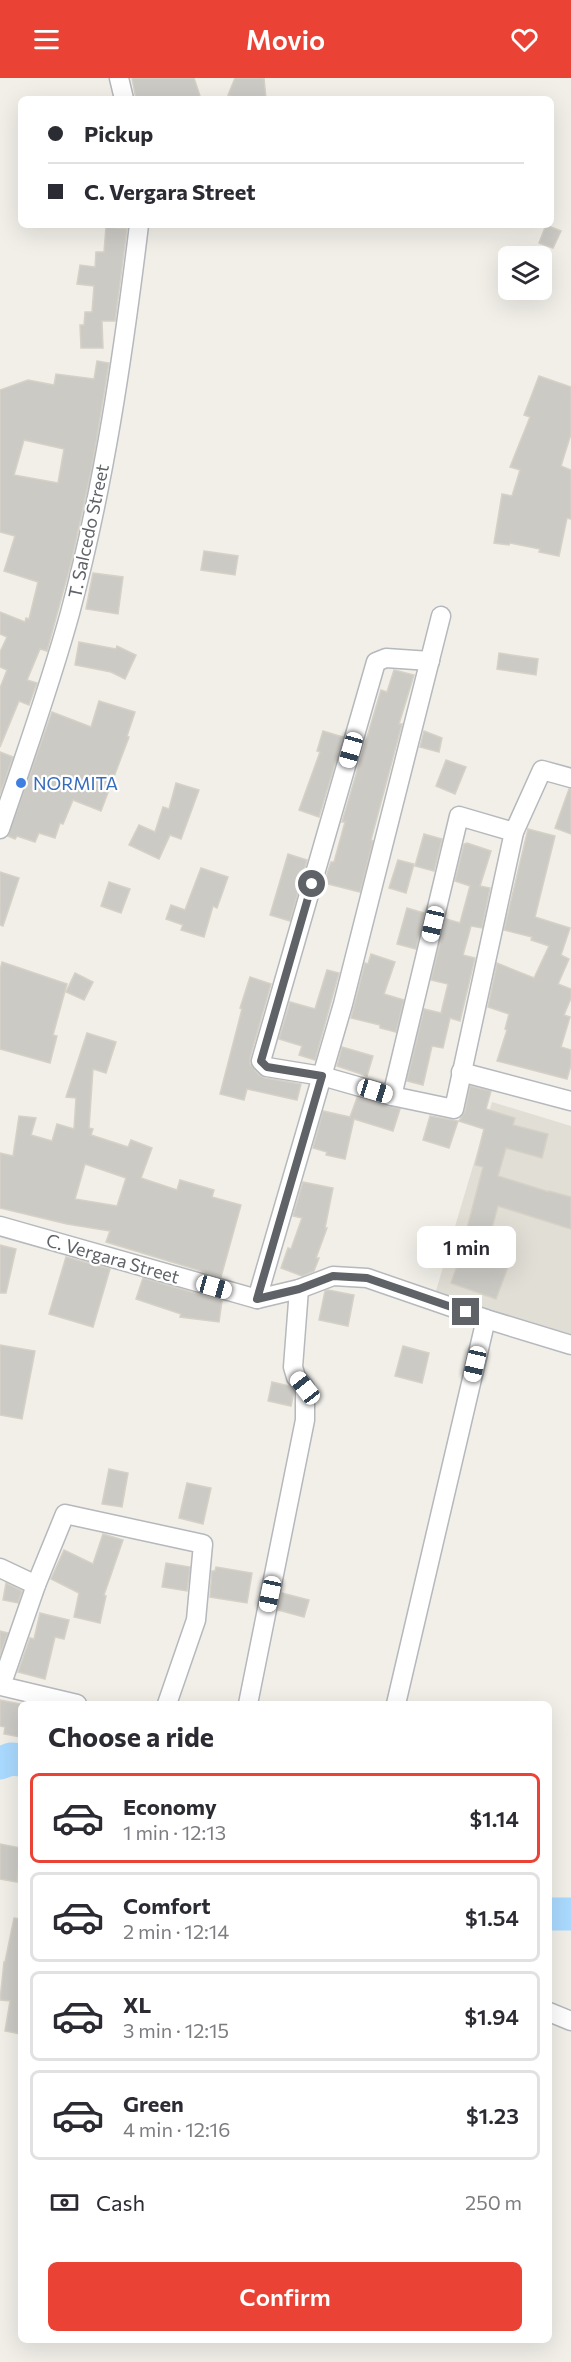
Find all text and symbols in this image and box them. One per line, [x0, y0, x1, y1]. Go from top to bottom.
icon: menu [30, 23, 63, 56]
text: Movio [246, 23, 325, 56]
icon: heart [508, 23, 541, 56]
text: Pickup [84, 120, 153, 147]
text: C. Vergara Street [84, 178, 255, 205]
map controls [498, 246, 552, 300]
button: layers [498, 246, 552, 300]
street label: T. Salcedo Street [63, 462, 113, 600]
car [337, 730, 365, 770]
place label: NORMITA [33, 772, 118, 794]
marker: NORMITA [14, 776, 28, 790]
route start [298, 870, 325, 897]
car [420, 904, 446, 944]
car [355, 1077, 395, 1105]
callout: 1 min [416, 1225, 516, 1267]
street label: C. Vergara Street [44, 1228, 182, 1288]
text: 1 min [443, 1235, 490, 1259]
car [194, 1273, 234, 1301]
route end [452, 1298, 479, 1325]
car [462, 1344, 488, 1384]
car [287, 1368, 323, 1408]
car [257, 1575, 283, 1613]
text: Choose a ride [48, 1720, 214, 1753]
icon: car [51, 1791, 105, 1845]
text: Economy [123, 1793, 217, 1820]
text: $1.14 [470, 1805, 519, 1832]
text: 1 min · 12:13 [123, 1820, 226, 1844]
icon: car [51, 1890, 105, 1944]
text: Comfort [123, 1892, 211, 1919]
text: $1.54 [465, 1904, 519, 1931]
text: 2 min · 12:14 [123, 1919, 229, 1943]
icon: car [51, 1989, 105, 2043]
text: XL [123, 1991, 151, 2018]
text: $1.94 [465, 2003, 519, 2030]
text: 3 min · 12:15 [123, 2018, 229, 2042]
icon: car [51, 2088, 105, 2142]
text: Green [123, 2090, 184, 2117]
text: $1.23 [466, 2102, 519, 2129]
text: 4 min · 12:16 [123, 2117, 230, 2141]
icon: cash [48, 2186, 81, 2219]
text: Cash [96, 2189, 145, 2216]
text: 250 m [465, 2190, 522, 2214]
button: Confirm [48, 2262, 522, 2331]

